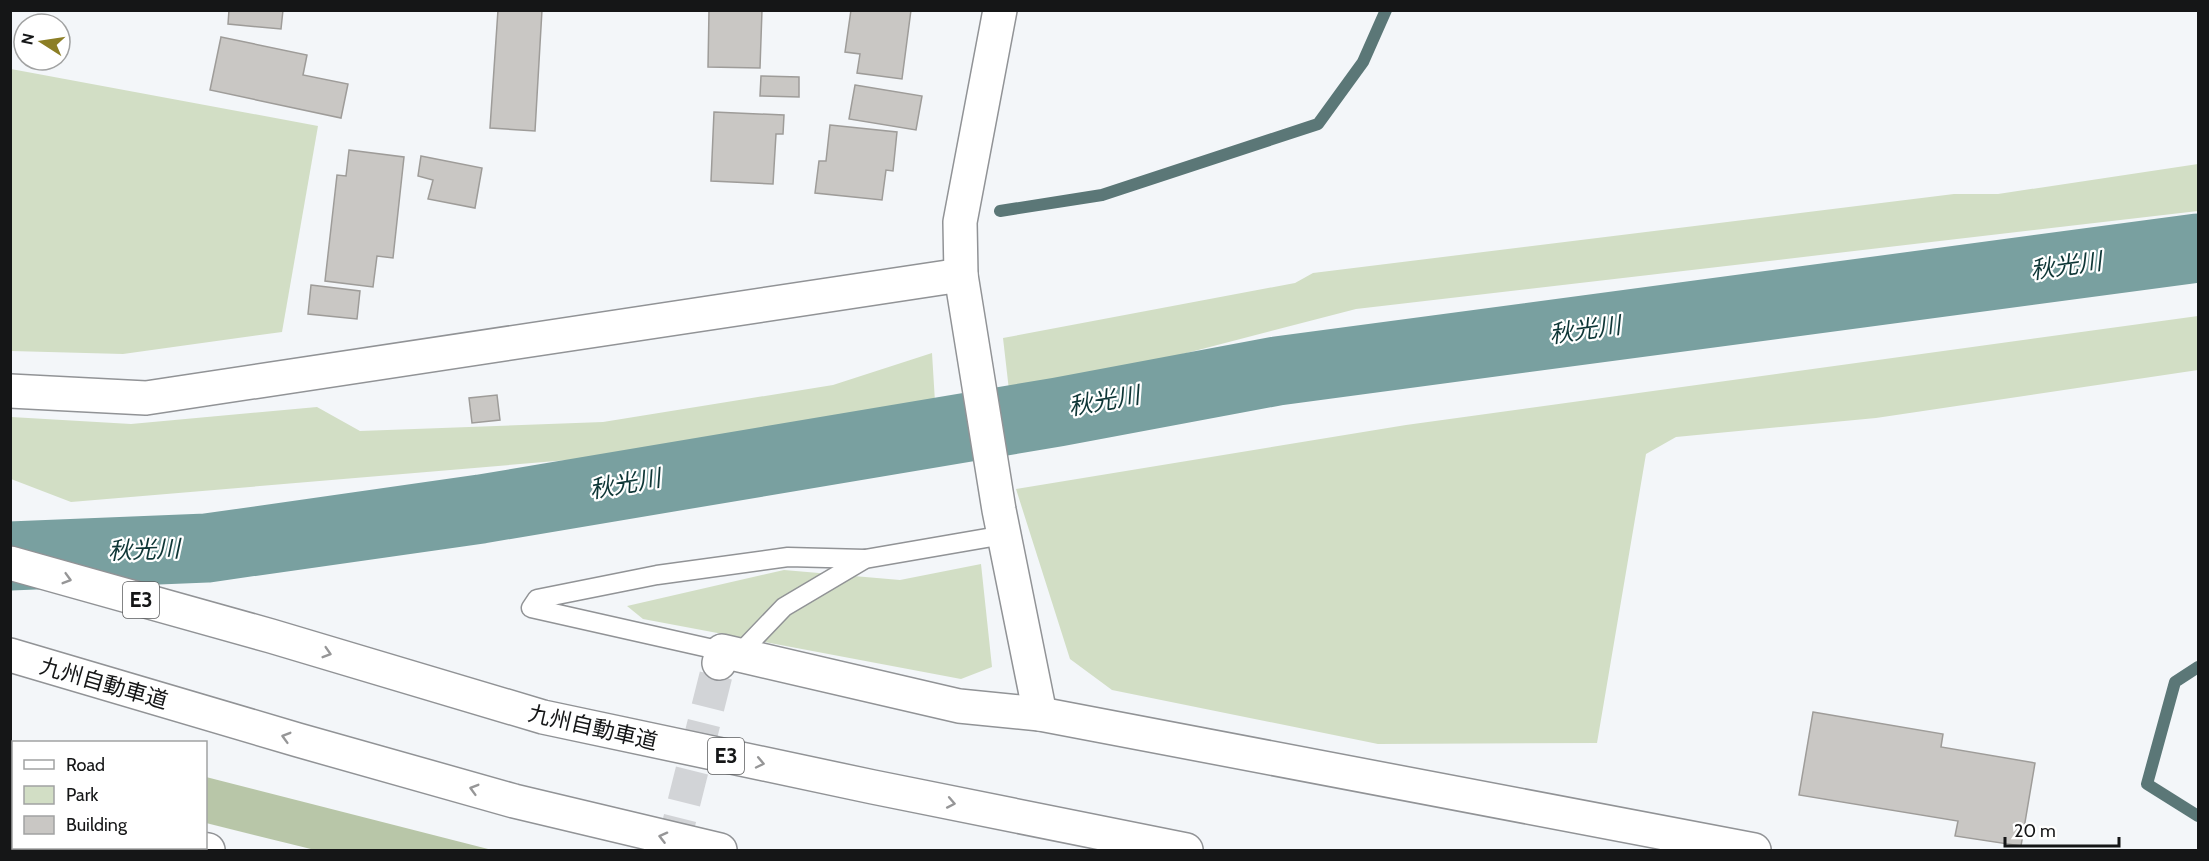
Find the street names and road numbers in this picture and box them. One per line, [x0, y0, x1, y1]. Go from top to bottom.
road number: E3 [123, 582, 159, 618]
street label: 九州自動車道 [37, 652, 171, 715]
street label: 九州自動車道 [526, 699, 660, 755]
road number: E3 [708, 738, 744, 774]

